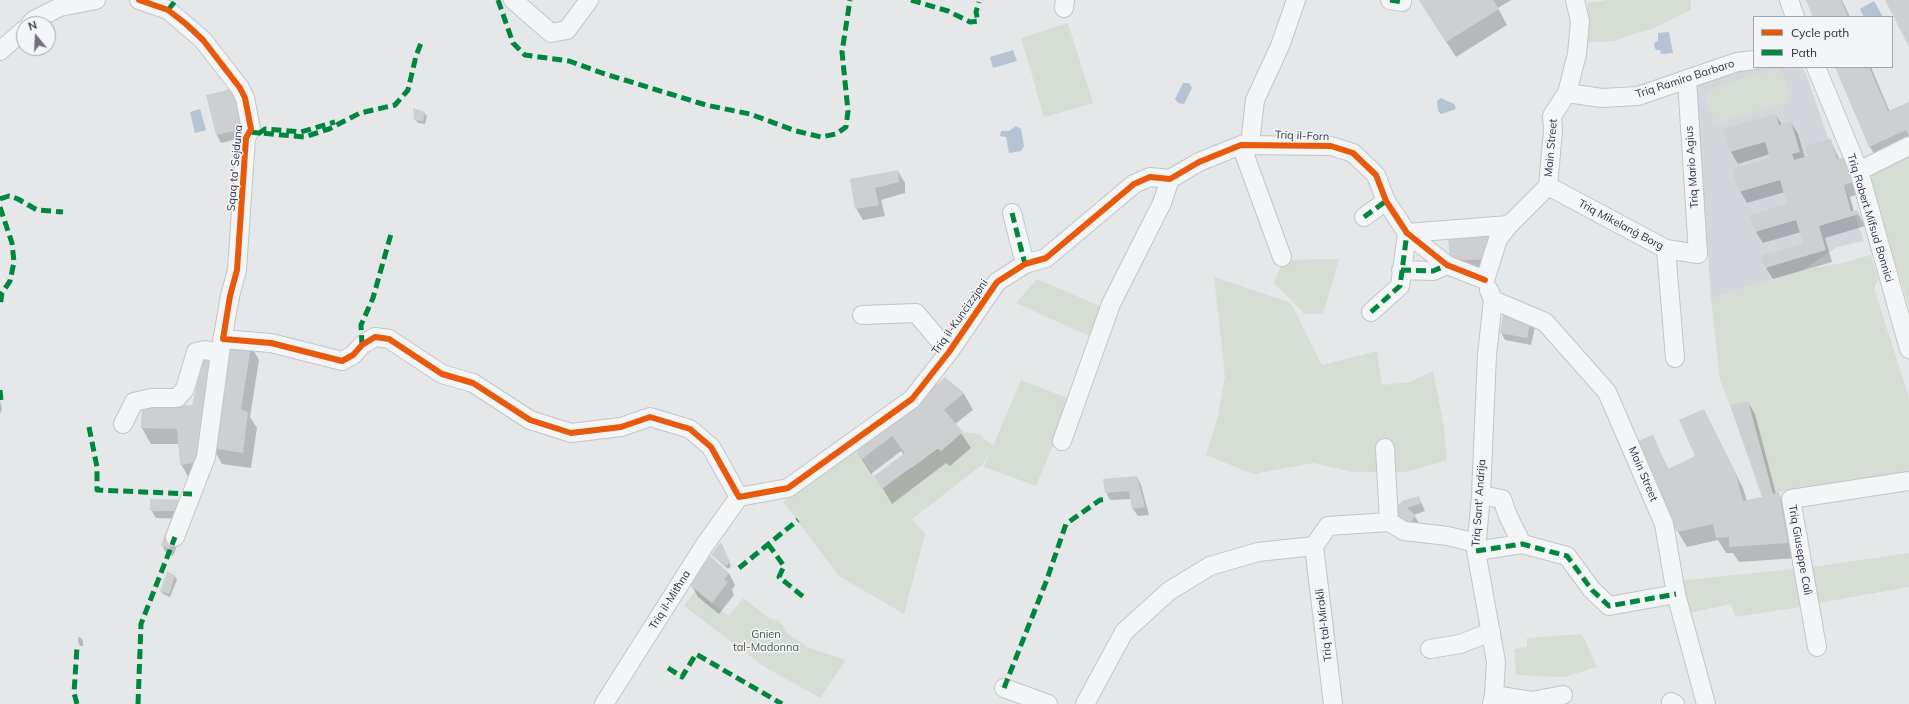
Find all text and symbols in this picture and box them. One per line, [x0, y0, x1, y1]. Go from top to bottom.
north arrow [16, 16, 56, 56]
legend [1753, 16, 1893, 68]
text: N [26, 18, 39, 33]
text: Cycle path [1791, 25, 1849, 40]
text: Path [1791, 45, 1817, 60]
street label: Triq Ramiro Barbaro [1634, 57, 1736, 101]
street label: Main Street [1542, 118, 1560, 178]
street label: Sqaq ta' Sejduna [225, 124, 245, 212]
street label: Triq Mario Agius [1683, 125, 1701, 209]
street label: Triq il-Forn [1275, 128, 1329, 144]
street label: Triq Robert Mifsud Bonnici [1844, 152, 1896, 284]
street label: Triq Mikelanġ Borg [1576, 197, 1666, 253]
street label: Triq il-Kunċizzjoni [929, 277, 991, 357]
street label: Main Street [1626, 445, 1660, 503]
street label: Triq Sant' Andrija [1469, 459, 1489, 547]
street label: Triq Giuseppe Calì [1786, 504, 1814, 596]
street label: Triq il-Mitħna [647, 568, 693, 632]
street label: Triq tal-Mirakli [1313, 588, 1335, 662]
park label: Gnien tal-Madonna [733, 628, 799, 654]

